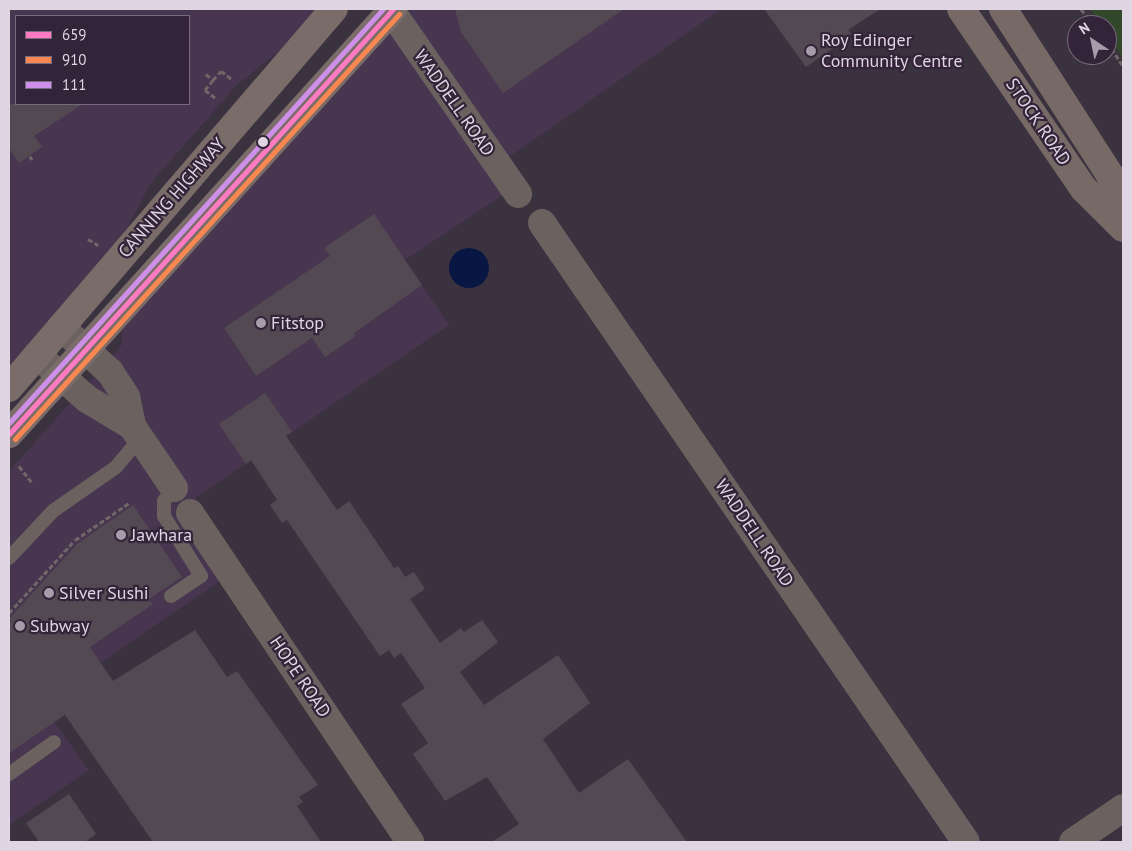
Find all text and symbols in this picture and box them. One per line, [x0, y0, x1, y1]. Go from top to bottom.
legend [15, 15, 190, 105]
north arrow [1067, 15, 1117, 65]
text: N [1075, 18, 1093, 38]
text: 659 [62, 25, 87, 44]
place label: Roy Edinger Community Centre [821, 30, 963, 72]
street label: WADDELL ROAD [409, 45, 499, 161]
marker: Roy Edinger Community Centre [805, 45, 817, 57]
text: 910 [62, 50, 87, 69]
street label: STOCK ROAD [1001, 74, 1075, 170]
text: 111 [62, 75, 87, 94]
street label: CANNING HIGHWAY [114, 134, 230, 262]
unlabelled marker [258, 137, 268, 147]
place label: Fitstop [271, 312, 324, 334]
marker: Fitstop [255, 317, 267, 329]
street label: WADDELL ROAD [710, 475, 798, 591]
place label: Jawhara [131, 524, 192, 546]
marker: Jawhara [115, 529, 127, 541]
place label: Silver Sushi [59, 582, 149, 604]
marker: Silver Sushi [43, 587, 55, 599]
place label: Subway [30, 615, 89, 637]
marker: Subway [14, 620, 26, 632]
street label: HOPE ROAD [265, 632, 335, 722]

